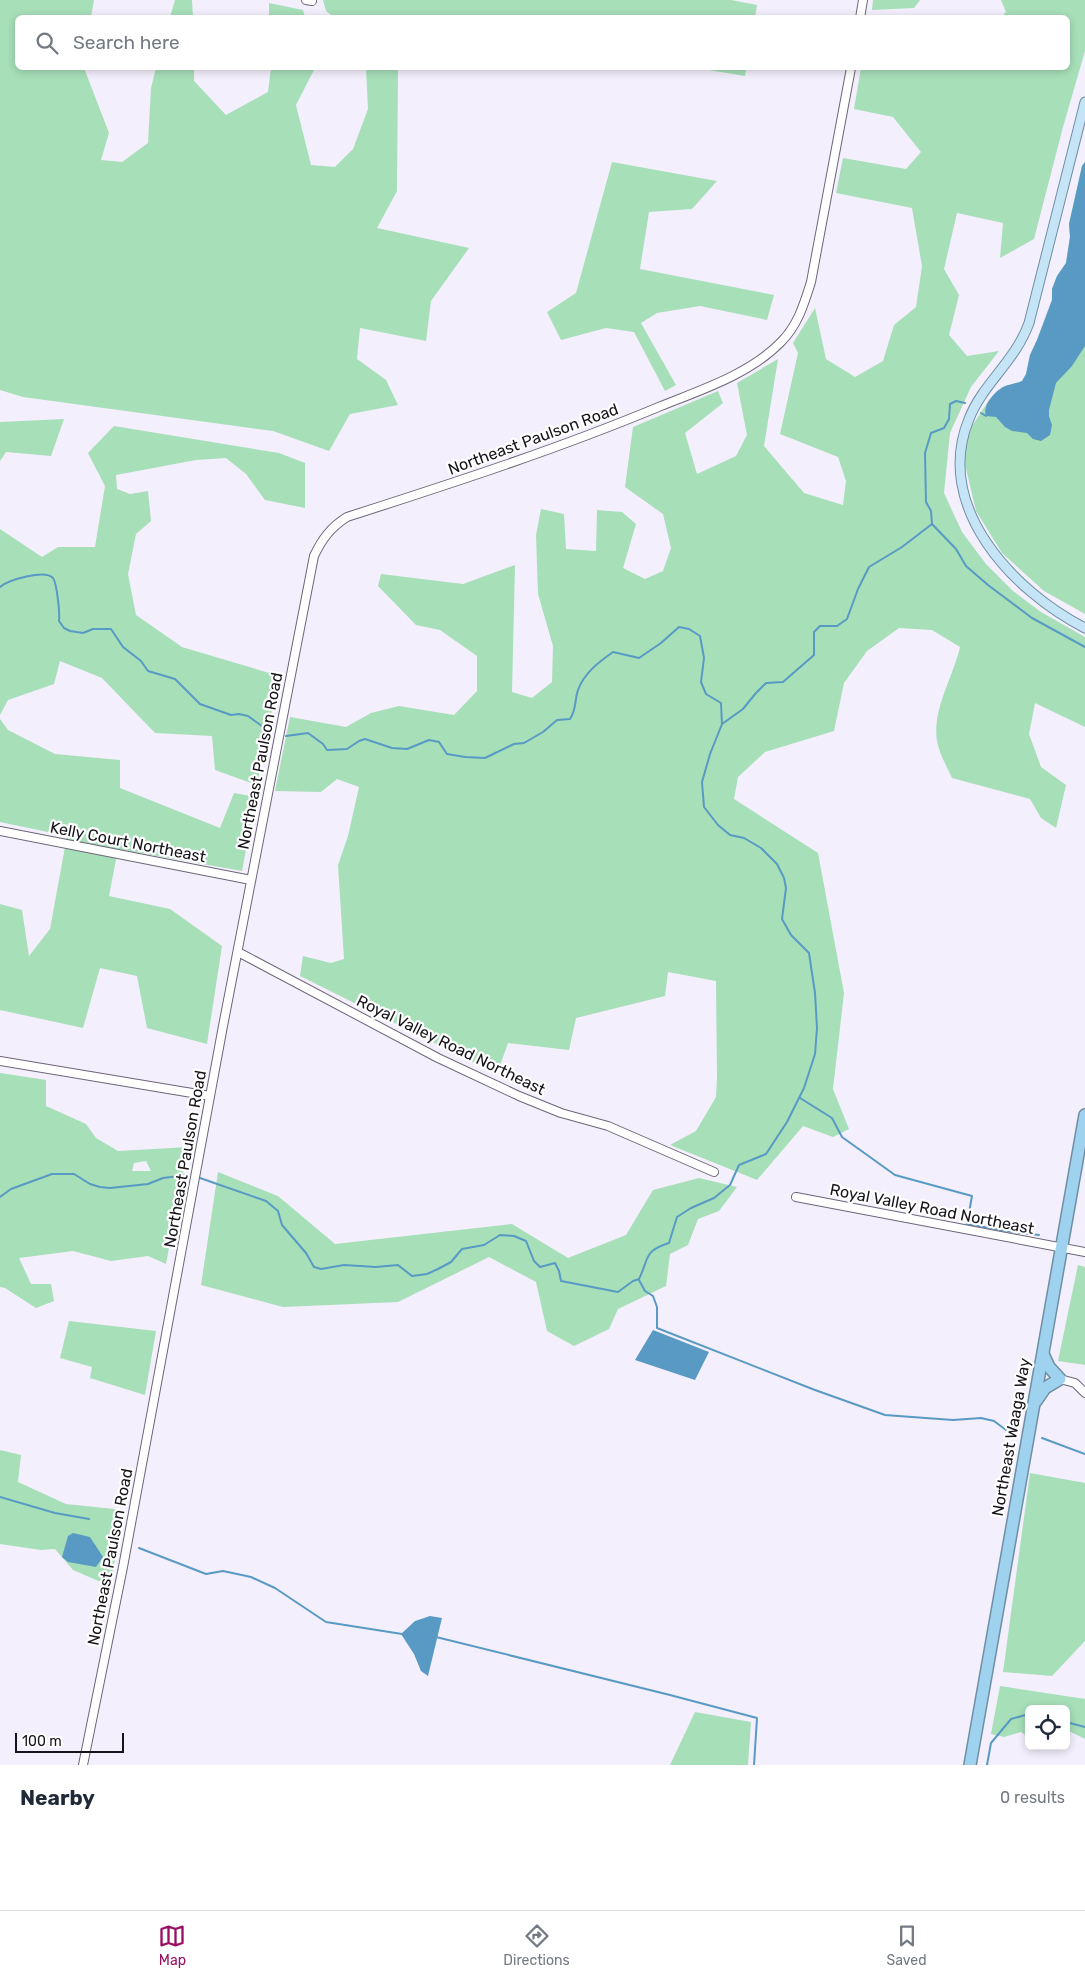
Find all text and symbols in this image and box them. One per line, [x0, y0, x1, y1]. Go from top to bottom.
search box [15, 15, 1070, 70]
icon: search [33, 29, 61, 57]
text: Search here [73, 31, 180, 54]
street label: Northeast Paulson Road [445, 399, 621, 479]
street label: Northeast Paulson Road [234, 671, 286, 851]
street label: Kelly Court Northeast [48, 818, 208, 866]
street label: Royal Valley Road Northeast [354, 991, 548, 1099]
street label: Northeast Paulson Road [160, 1069, 210, 1249]
street label: Royal Valley Road Northeast [828, 1180, 1036, 1238]
street label: Northeast Waaga Way [988, 1356, 1034, 1518]
street label: Northeast Paulson Road [84, 1467, 136, 1647]
map controls [1025, 1705, 1070, 1750]
button: locate [1025, 1705, 1070, 1750]
scale bar [15, 1730, 124, 1753]
text: 100 m [22, 1733, 62, 1750]
text: Nearby [20, 1785, 95, 1810]
text: 0 results [1000, 1788, 1065, 1807]
tab: Map [158, 1922, 186, 1969]
tab: Directions [503, 1922, 570, 1969]
tab: Saved [887, 1922, 927, 1969]

